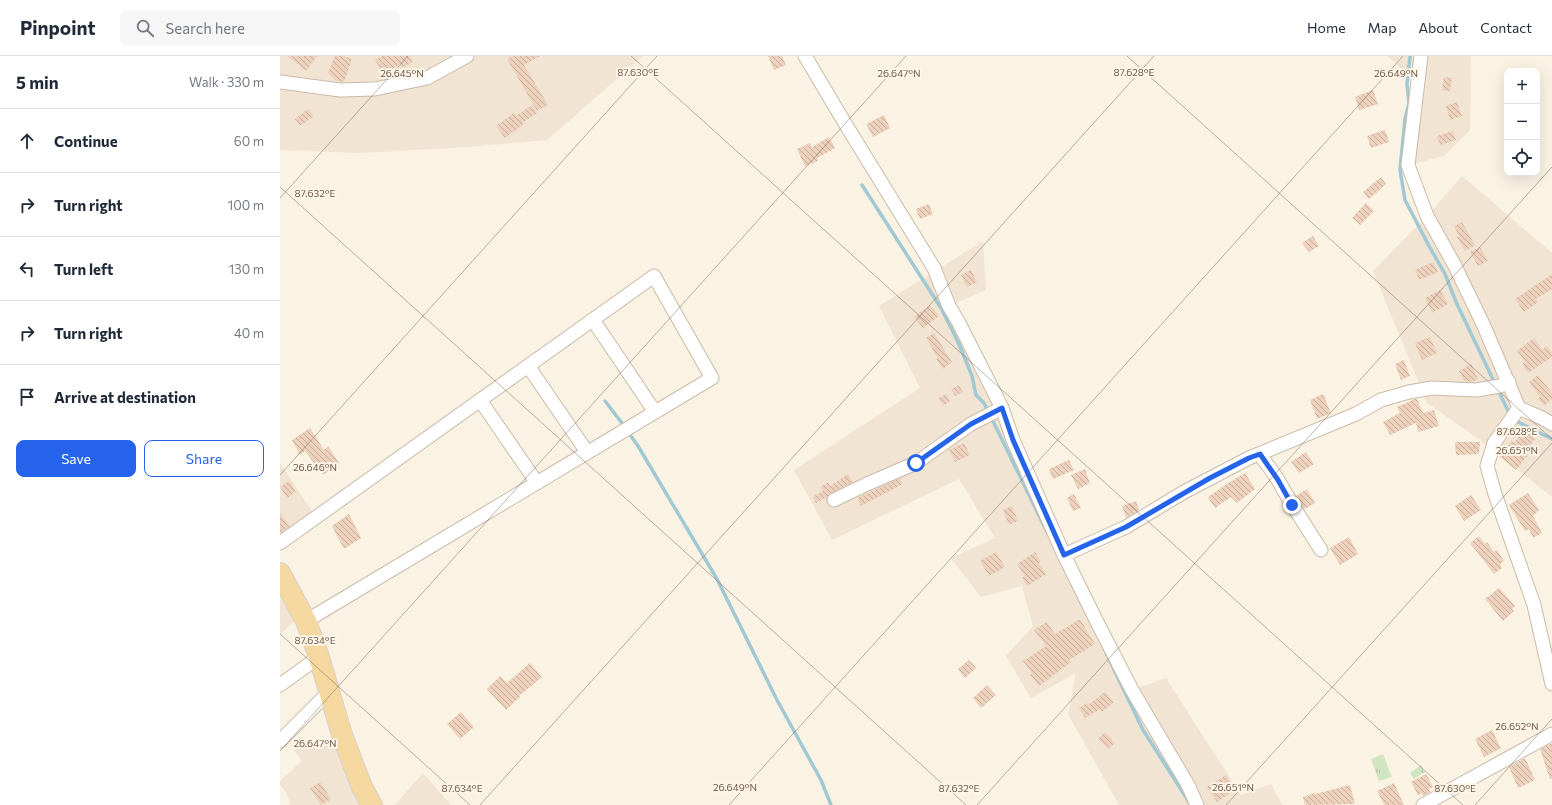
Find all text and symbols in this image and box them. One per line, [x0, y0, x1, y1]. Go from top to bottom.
search box [120, 10, 400, 46]
text: Pinpoint [20, 16, 96, 39]
icon: search [134, 17, 156, 39]
text: Search here [166, 19, 245, 37]
text: Home [1307, 19, 1346, 36]
text: Map [1368, 19, 1396, 36]
text: About [1418, 19, 1458, 36]
text: Contact [1480, 19, 1532, 36]
text: 87.630°E [617, 66, 659, 78]
text: 87.628°E [1113, 66, 1155, 78]
text: 26.645°N [380, 67, 424, 79]
text: 26.647°N [877, 67, 921, 79]
text: 26.649°N [1374, 67, 1418, 79]
map controls [1504, 68, 1540, 176]
button: + [1504, 68, 1540, 104]
text: 5 min [16, 72, 59, 93]
text: Walk · 330 m [189, 74, 264, 90]
button: − [1504, 104, 1540, 140]
icon: ahead [16, 130, 38, 152]
text: Continue [54, 132, 118, 150]
text: 60 m [234, 133, 264, 149]
button: locate [1504, 140, 1540, 176]
text: 87.632°E [295, 187, 335, 199]
icon: right [16, 194, 38, 216]
text: Turn right [54, 196, 123, 214]
text: 100 m [228, 197, 264, 213]
icon: left [16, 258, 38, 280]
text: Turn left [54, 260, 113, 278]
text: 130 m [229, 261, 264, 277]
icon: right [16, 322, 38, 344]
text: Turn right [54, 324, 123, 342]
text: 40 m [234, 325, 264, 341]
icon: arrive [16, 386, 38, 408]
text: Arrive at destination [54, 388, 196, 406]
text: 87.628°E [1496, 425, 1538, 437]
button: Save [16, 440, 136, 477]
button: Share [144, 440, 264, 477]
text: 26.651°N [1496, 444, 1538, 456]
route start [907, 454, 925, 472]
text: 26.646°N [293, 461, 337, 473]
route end [1283, 496, 1301, 514]
text: 87.634°E [294, 634, 336, 646]
text: 26.652°N [1495, 720, 1539, 732]
text: 26.647°N [293, 737, 337, 749]
text: 26.649°N [713, 781, 757, 793]
text: 26.651°N [1212, 781, 1254, 793]
text: 87.634°E [441, 782, 483, 794]
text: 87.632°E [939, 782, 979, 794]
text: 87.630°E [1434, 782, 1476, 794]

